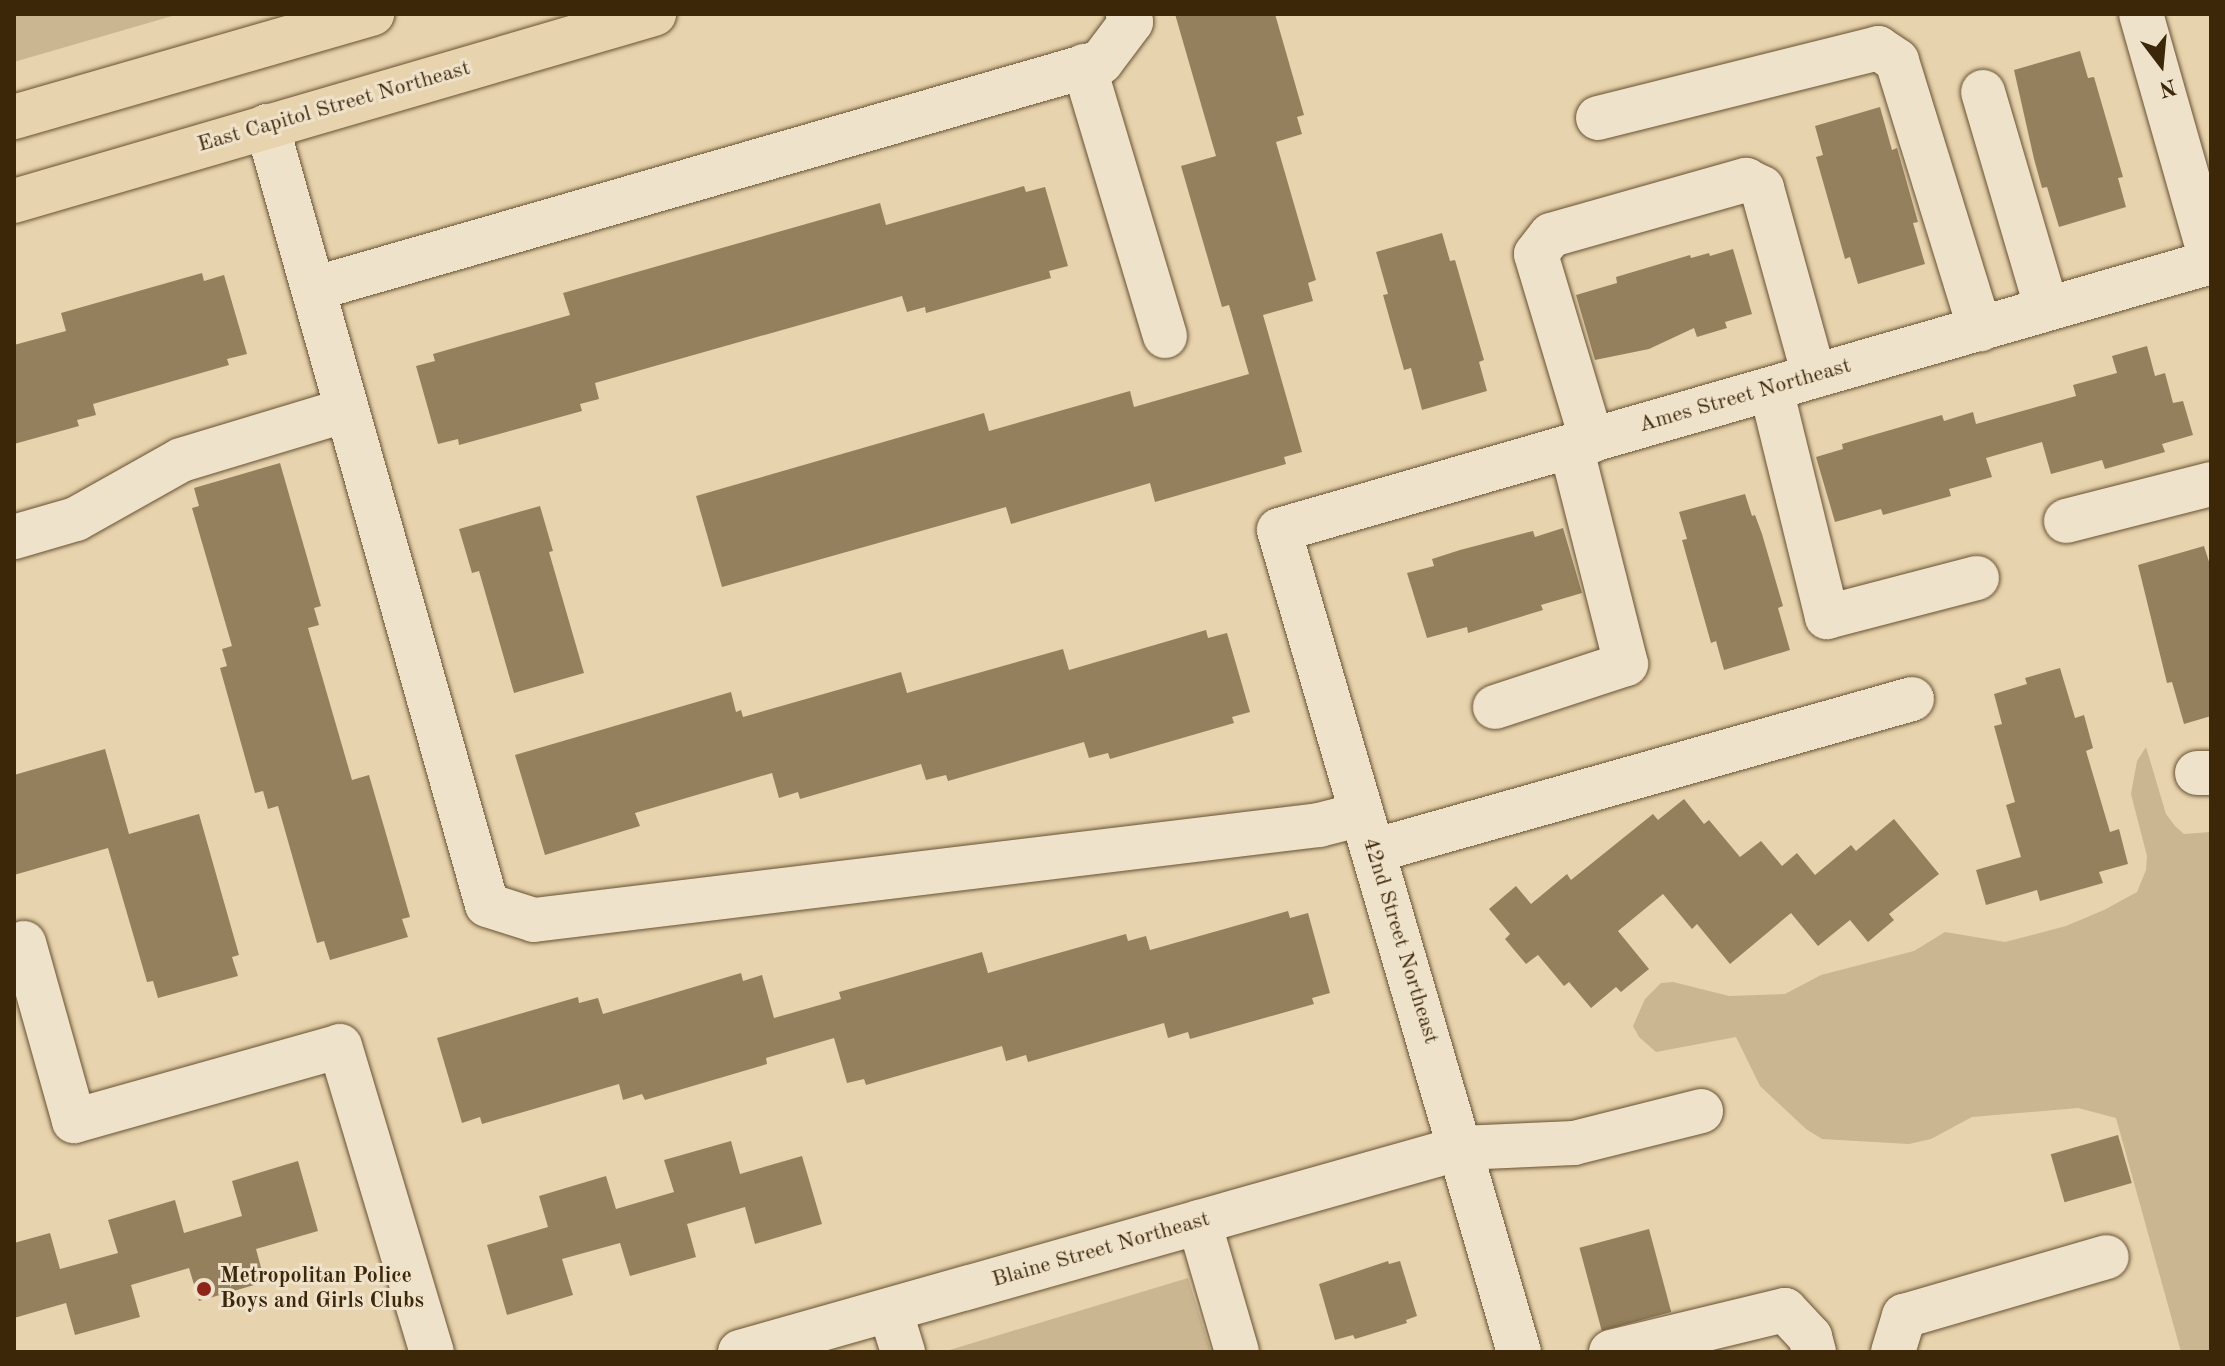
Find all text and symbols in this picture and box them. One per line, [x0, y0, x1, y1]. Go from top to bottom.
north arrow [2121, 24, 2201, 104]
street label: East Capitol Street Northeast [195, 55, 473, 159]
text: N [2157, 74, 2179, 100]
street label: Ames Street Northeast [1636, 353, 1854, 439]
street label: 42nd Street Northeast [1356, 835, 1444, 1047]
street label: Blaine Street Northeast [989, 1206, 1213, 1294]
place label: Metropolitan Police Boys and Girls Clubs [220, 1263, 424, 1314]
marker: Metropolitan Police Boys and Girls Clubs [195, 1280, 213, 1298]

